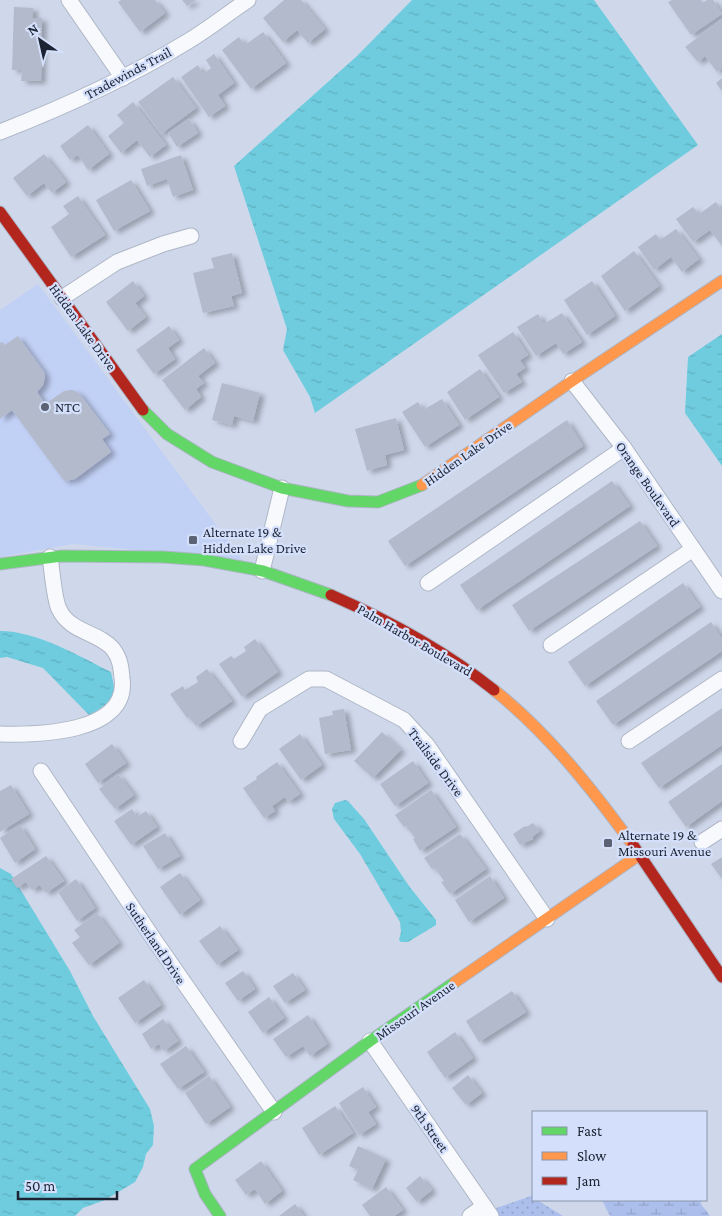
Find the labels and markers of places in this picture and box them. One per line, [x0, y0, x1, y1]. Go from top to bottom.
place label: NTC [55, 399, 80, 415]
marker: NTC [39, 401, 51, 413]
place label: Alternate 19 & Hidden Lake Drive [203, 524, 306, 556]
marker: Alternate 19 & Hidden Lake Drive [187, 534, 199, 546]
place label: Alternate 19 & Missouri Avenue [618, 827, 711, 859]
marker: Alternate 19 & Missouri Avenue [602, 837, 614, 849]

